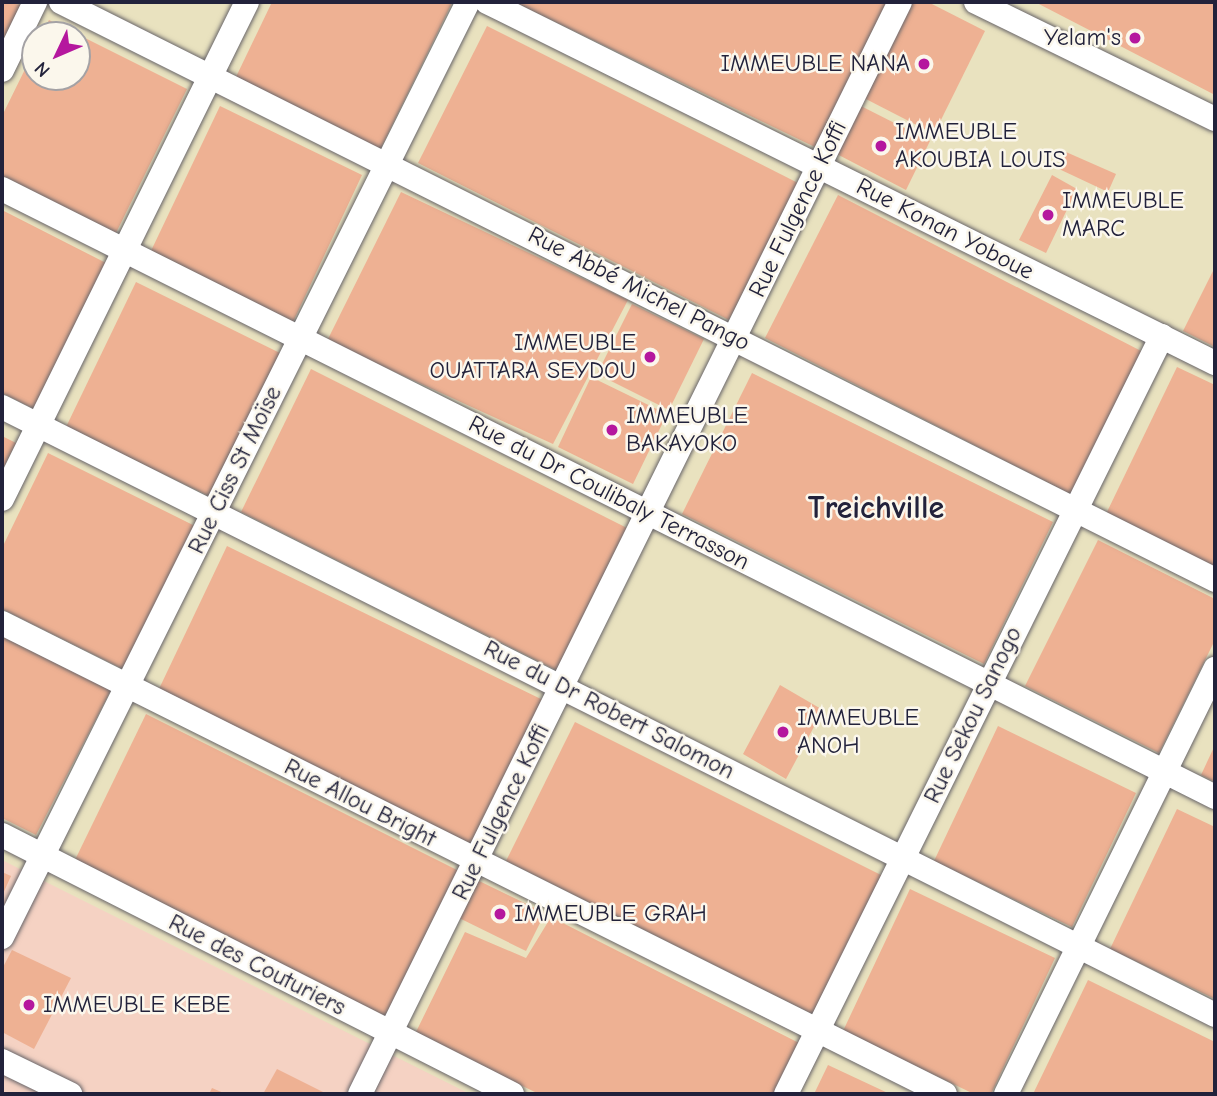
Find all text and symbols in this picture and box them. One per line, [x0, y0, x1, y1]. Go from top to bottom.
north arrow [21, 21, 91, 91]
place label: Yelam's [1044, 24, 1121, 52]
marker: Yelam's [1127, 30, 1143, 46]
place label: IMMEUBLE NANA [720, 50, 910, 78]
marker: IMMEUBLE NANA [916, 56, 932, 72]
text: N [30, 57, 55, 81]
street label: Rue Fulgence Koffi [743, 116, 853, 302]
place label: IMMEUBLE AKOUBIA LOUIS [895, 118, 1066, 174]
marker: IMMEUBLE AKOUBIA LOUIS [873, 138, 889, 154]
street label: Rue Konan Yoboue [852, 172, 1038, 286]
place label: IMMEUBLE MARC [1062, 187, 1184, 243]
marker: IMMEUBLE MARC [1040, 207, 1056, 223]
street label: Rue Abbé Michel Pango [523, 221, 755, 357]
place label: IMMEUBLE OUATTARA SEYDOU [429, 329, 636, 385]
marker: IMMEUBLE OUATTARA SEYDOU [642, 349, 658, 365]
street label: Rue Ciss St Moïse [182, 381, 288, 559]
place label: IMMEUBLE BAKAYOKO [626, 402, 748, 458]
street label: Rue du Dr Coulibaly Terrasson [464, 409, 754, 577]
marker: IMMEUBLE BAKAYOKO [604, 422, 620, 438]
district label: Treichville [808, 489, 944, 527]
street label: Rue Sekou Sanogo [918, 622, 1028, 808]
street label: Rue du Dr Robert Salomon [479, 634, 739, 786]
place label: IMMEUBLE ANOH [797, 704, 919, 760]
street label: Rue Fulgence Koffi [446, 719, 556, 905]
marker: IMMEUBLE ANOH [775, 724, 791, 740]
street label: Rue Allou Bright [279, 752, 441, 854]
place label: IMMEUBLE GRAH [514, 900, 707, 928]
marker: IMMEUBLE GRAH [492, 906, 508, 922]
street label: Rue des Couturiers [164, 908, 350, 1022]
place label: IMMEUBLE KEBE [43, 991, 230, 1019]
marker: IMMEUBLE KEBE [21, 997, 37, 1013]

